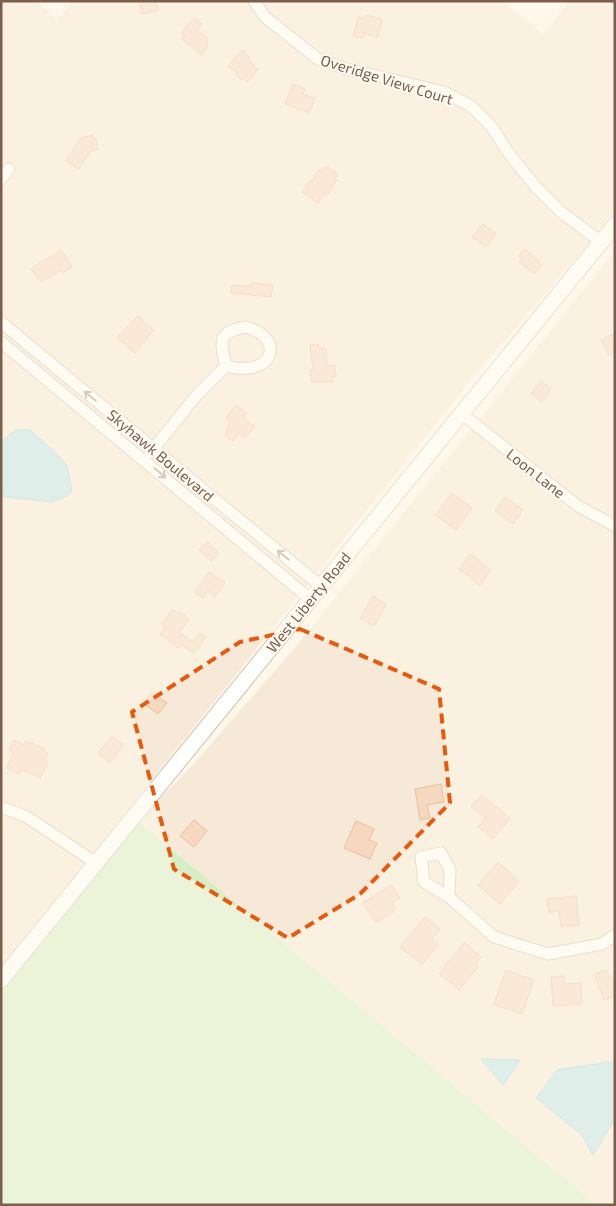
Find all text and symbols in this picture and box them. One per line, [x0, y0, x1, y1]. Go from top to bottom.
street label: Overidge View Court [319, 50, 456, 108]
one-way arrow [84, 390, 97, 401]
street label: Skyhawk Boulevard [104, 405, 218, 505]
street label: Loon Lane [503, 445, 569, 501]
one-way arrow [153, 468, 166, 479]
street label: West Liberty Road [262, 548, 354, 656]
one-way arrow [277, 550, 290, 561]

